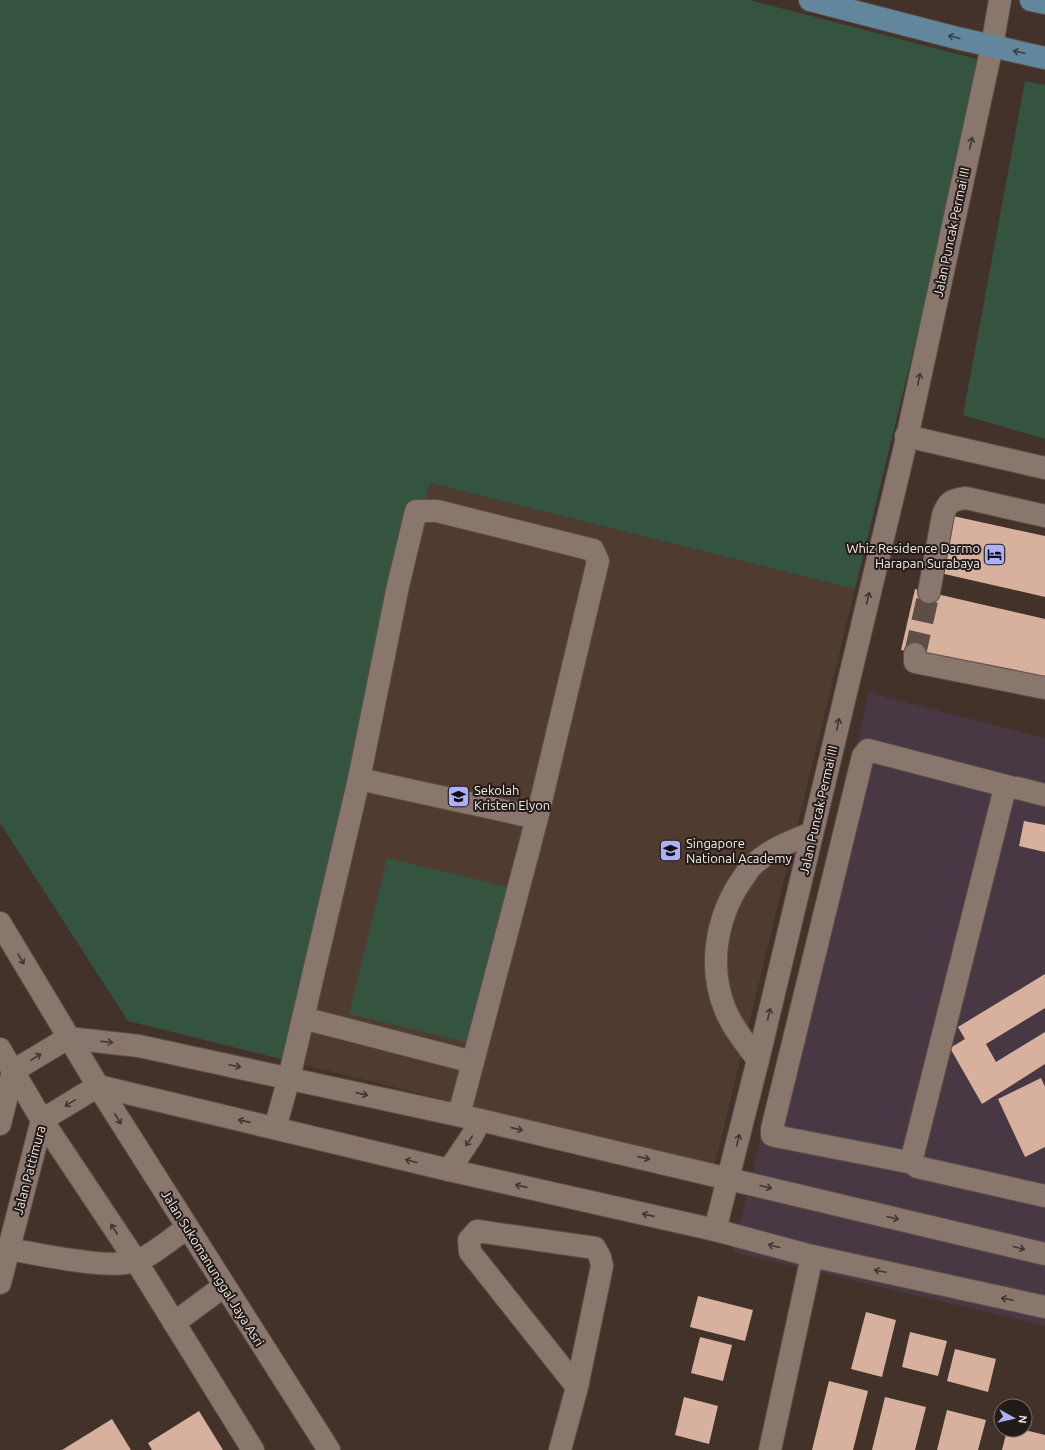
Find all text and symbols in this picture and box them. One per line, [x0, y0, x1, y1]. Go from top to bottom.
one-way arrow [948, 33, 961, 40]
one-way arrow [1012, 47, 1025, 55]
one-way arrow [967, 137, 975, 150]
street label: Jalan Puncak Permai III [930, 166, 972, 298]
one-way arrow [915, 373, 923, 386]
place label: Whiz Residence Darmo Harapan Surabaya [846, 541, 980, 570]
hotel icon: Whiz Residence Darmo Harapan Surabaya [982, 542, 1008, 568]
one-way arrow [865, 592, 873, 605]
one-way arrow [835, 718, 843, 731]
street label: Jalan Puncak Permai III [796, 744, 840, 876]
place label: Sekolah Kristen Elyon [474, 783, 550, 812]
school or university icon: Sekolah Kristen Elyon [445, 784, 471, 810]
place label: Singapore National Academy [686, 836, 792, 865]
school or university icon: Singapore National Academy [658, 837, 684, 863]
one-way arrow [18, 953, 26, 965]
one-way arrow [766, 1008, 773, 1021]
one-way arrow [100, 1039, 113, 1046]
one-way arrow [30, 1053, 42, 1061]
one-way arrow [228, 1063, 241, 1071]
one-way arrow [355, 1090, 368, 1098]
one-way arrow [65, 1099, 76, 1107]
one-way arrow [115, 1113, 123, 1125]
one-way arrow [238, 1116, 251, 1124]
street label: Jalan Pattimura [10, 1124, 48, 1216]
one-way arrow [511, 1125, 524, 1133]
one-way arrow [734, 1134, 742, 1147]
one-way arrow [465, 1135, 473, 1146]
one-way arrow [637, 1155, 650, 1163]
one-way arrow [405, 1157, 418, 1164]
one-way arrow [515, 1182, 528, 1190]
one-way arrow [760, 1184, 773, 1192]
street label: Jalan Sukomanunggal Jaya Asri [159, 1187, 267, 1349]
one-way arrow [642, 1211, 655, 1219]
one-way arrow [886, 1214, 899, 1222]
one-way arrow [110, 1223, 119, 1234]
one-way arrow [768, 1242, 781, 1249]
one-way arrow [1012, 1245, 1025, 1252]
one-way arrow [874, 1266, 887, 1274]
one-way arrow [1001, 1294, 1014, 1302]
north arrow [993, 1398, 1033, 1438]
text: N [1016, 1414, 1029, 1424]

